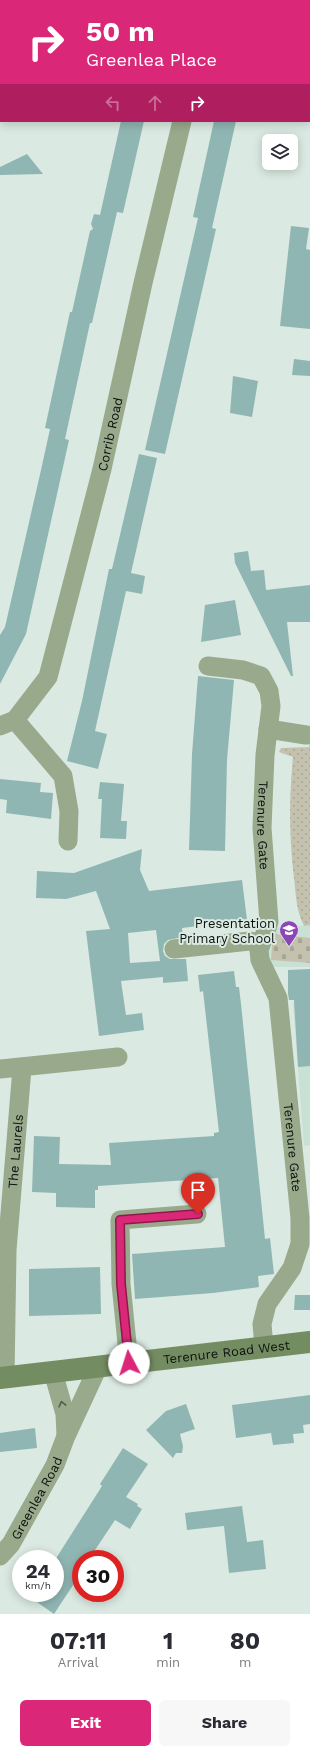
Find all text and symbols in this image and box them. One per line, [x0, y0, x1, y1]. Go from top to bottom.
text: 50 m [86, 15, 155, 48]
icon: right [20, 16, 72, 68]
text: Greenlea Place [86, 49, 217, 70]
icon: left [102, 92, 124, 114]
icon: ahead [144, 92, 166, 114]
icon: right [186, 92, 208, 114]
map controls [262, 134, 298, 170]
button: layers [262, 134, 298, 170]
street label: Corrib Road [95, 396, 126, 473]
street label: Terenure Gate [254, 780, 272, 870]
place label: Presentation Primary School [179, 916, 275, 946]
school or university icon: Presentation Primary School [278, 919, 300, 947]
street label: Terenure Gate [281, 1102, 304, 1193]
street label: The Laurels [5, 1114, 26, 1189]
pin [181, 1173, 215, 1214]
icon: arrive [187, 1179, 209, 1201]
street label: Terenure Road West [162, 1337, 291, 1367]
position arrow [108, 1342, 150, 1384]
one-way arrow [59, 1401, 67, 1407]
street label: Greenlea Road [8, 1455, 65, 1542]
speed limit sign: 30 [72, 1550, 124, 1602]
text: 24 [26, 1559, 50, 1583]
text: km/h [25, 1580, 51, 1591]
text: 07:11 [50, 1627, 107, 1655]
text: 1 [163, 1627, 173, 1655]
text: 80 [230, 1627, 260, 1655]
text: Arrival [58, 1655, 98, 1670]
text: min [156, 1655, 180, 1670]
text: m [239, 1655, 251, 1670]
button: Exit [20, 1700, 151, 1746]
button: Share [159, 1700, 290, 1746]

